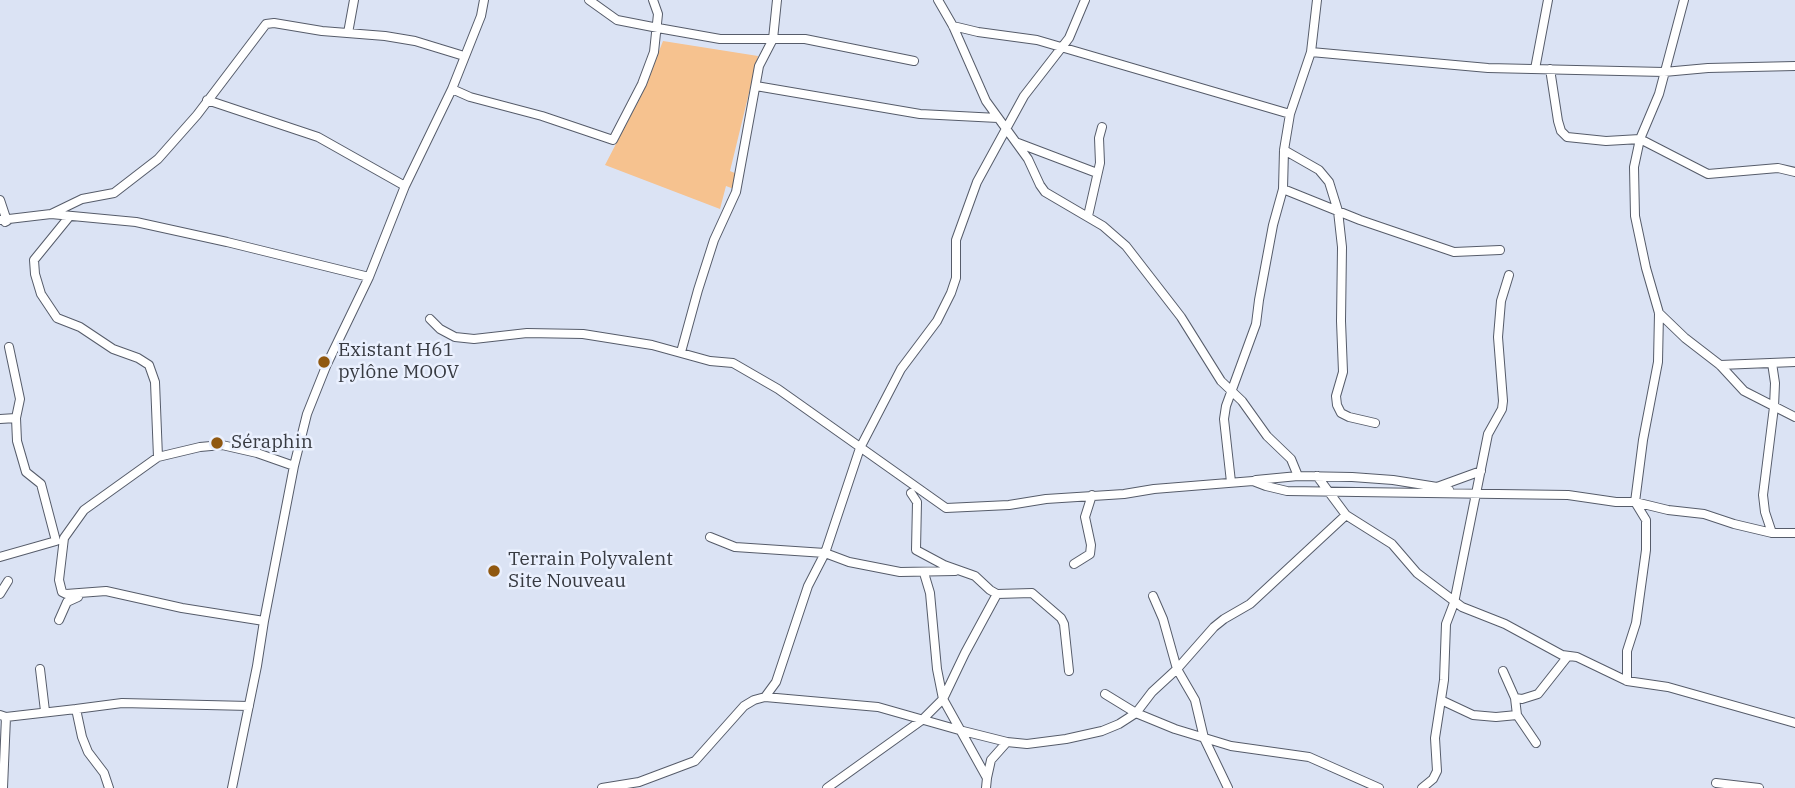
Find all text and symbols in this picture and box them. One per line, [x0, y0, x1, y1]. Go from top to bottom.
place label: Existant H61 pylône MOOV [338, 340, 459, 384]
marker: Existant H61 pylône MOOV [316, 354, 332, 370]
place label: Séraphin [231, 432, 313, 454]
marker: Séraphin [209, 435, 225, 451]
place label: Terrain Polyvalent Site Nouveau [508, 549, 673, 593]
marker: Terrain Polyvalent Site Nouveau [486, 563, 502, 579]

